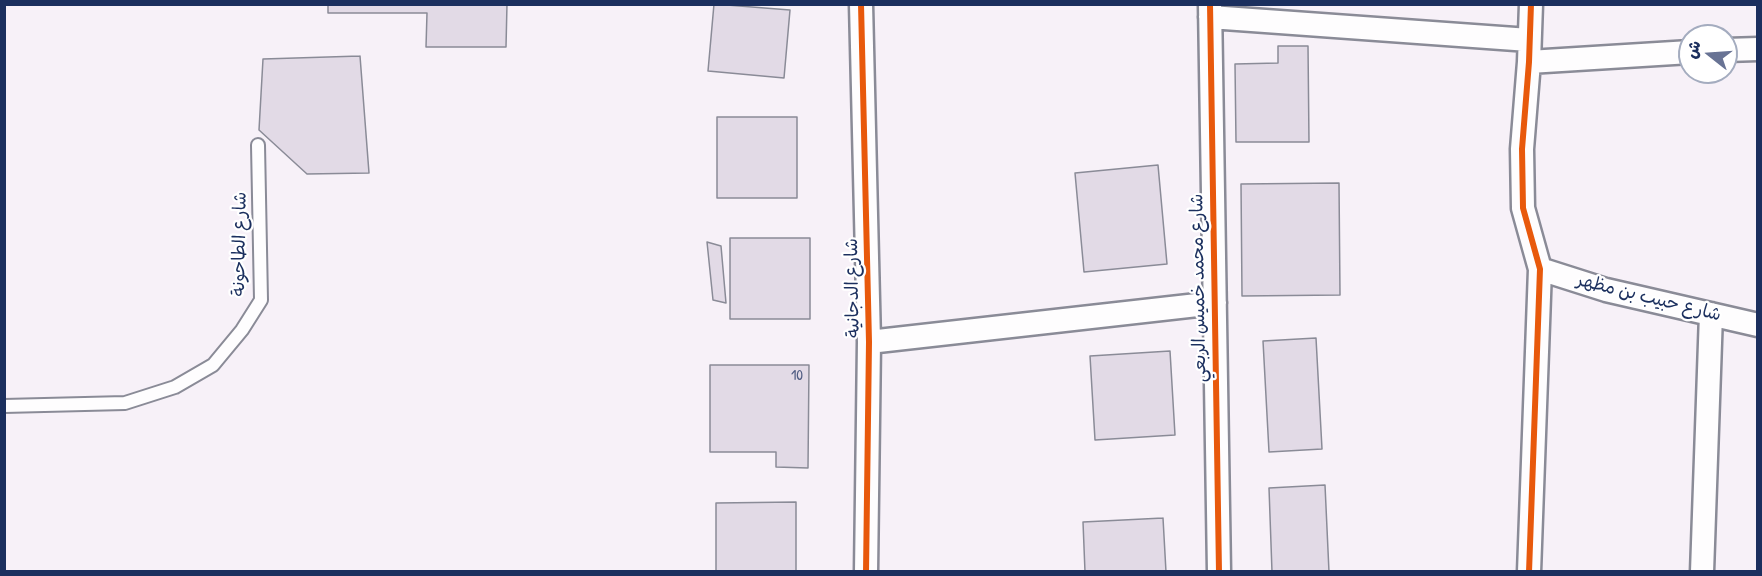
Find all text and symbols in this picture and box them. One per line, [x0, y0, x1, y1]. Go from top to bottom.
north arrow [1678, 24, 1738, 84]
text: ش [1680, 38, 1706, 61]
street label: شارع الطاحونة [228, 191, 252, 297]
street label: شارع محمد خميس الربعي [1187, 194, 1211, 382]
street label: شارع الدجانية [841, 238, 865, 338]
street label: شارع حبيب بن مظهر [1575, 270, 1723, 326]
house number: 10 [791, 367, 803, 385]

